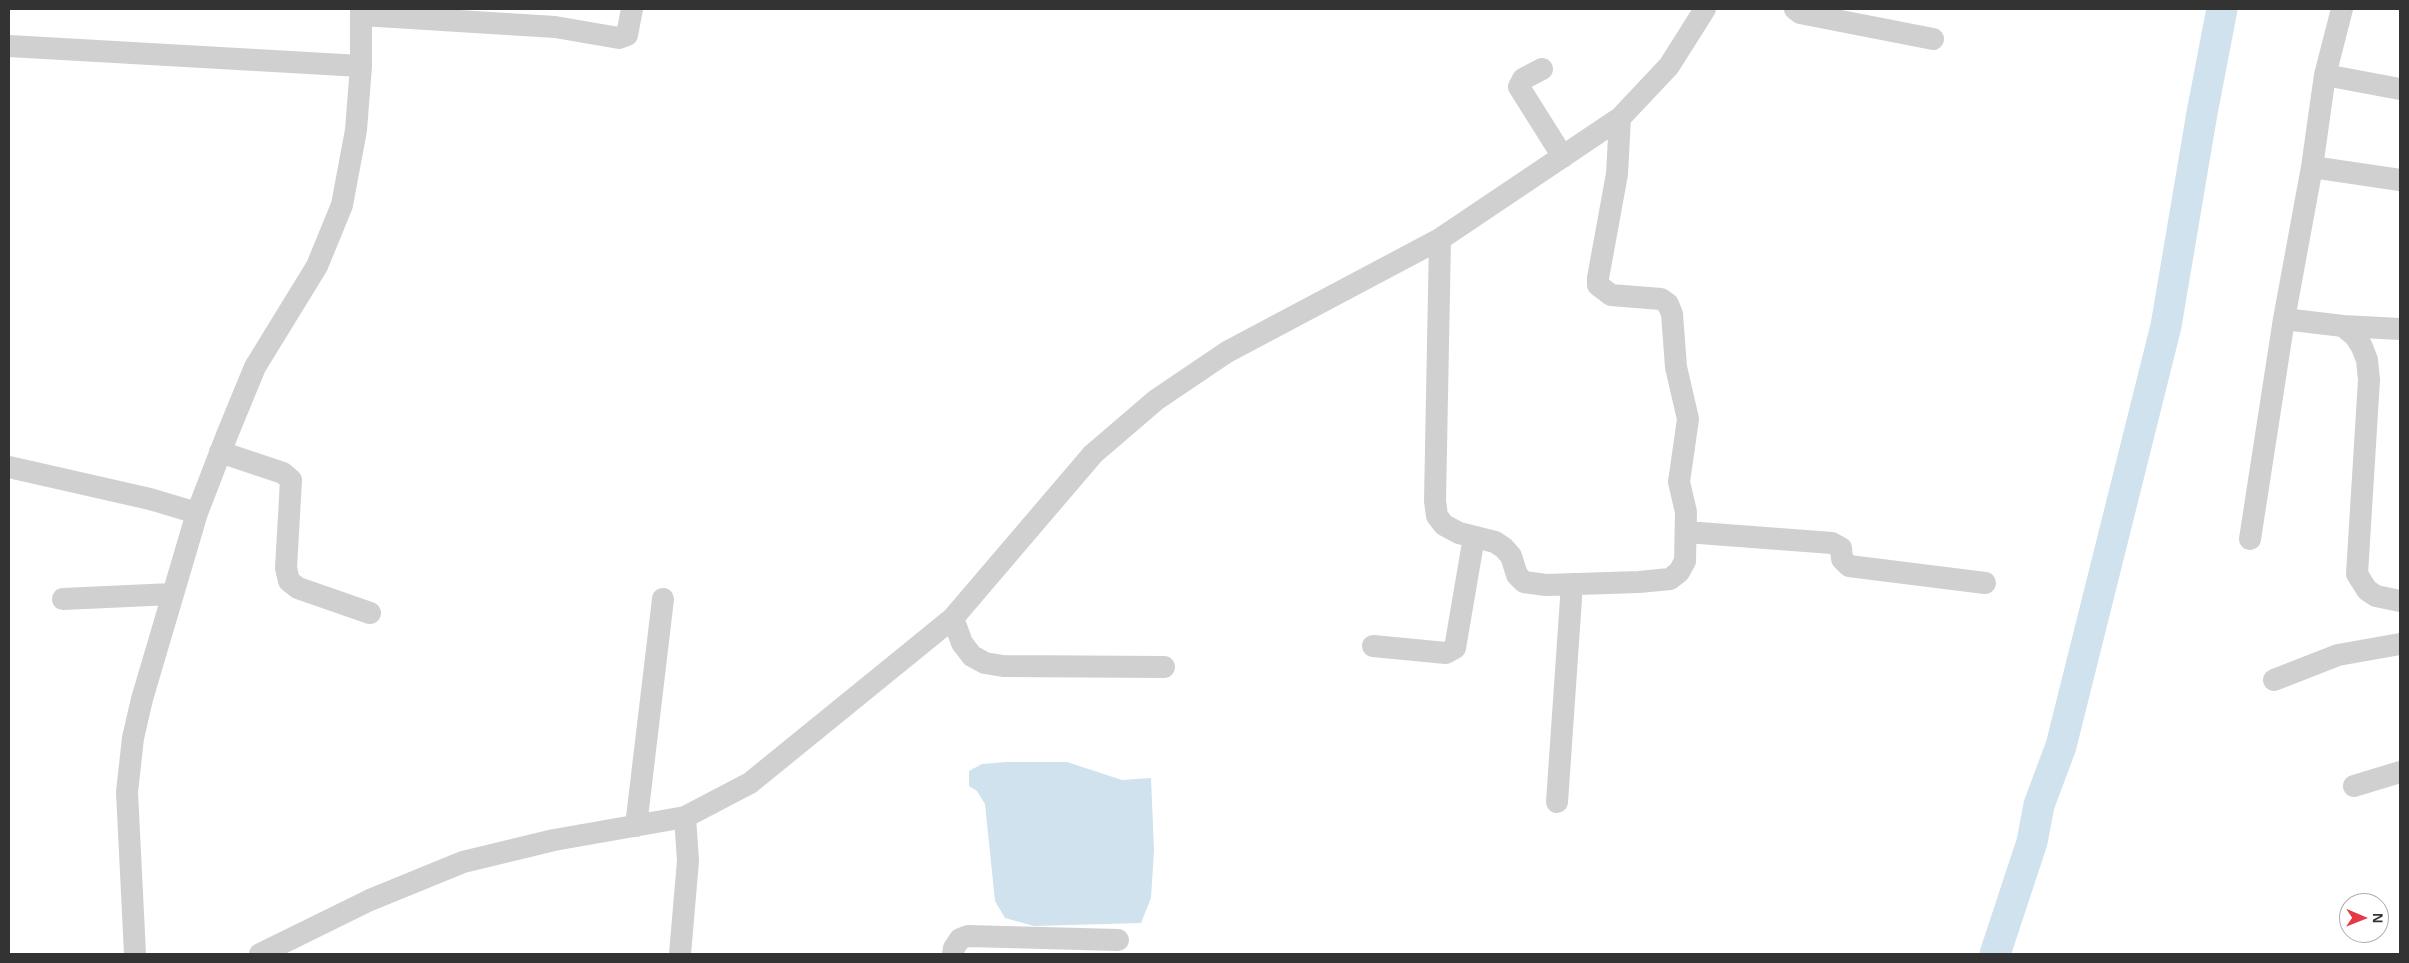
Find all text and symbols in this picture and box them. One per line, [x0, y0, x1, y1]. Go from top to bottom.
north arrow [2339, 893, 2389, 943]
text: N [2370, 913, 2386, 923]

